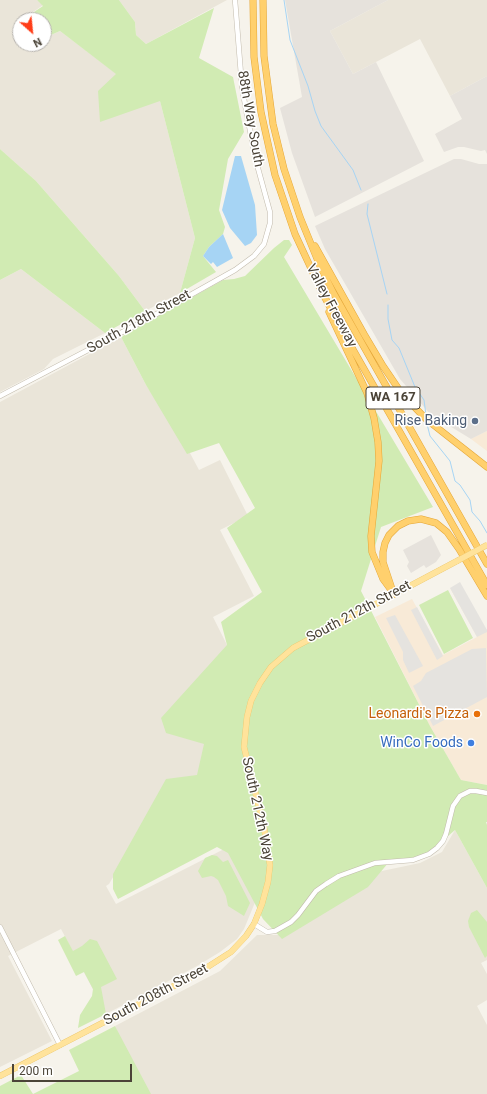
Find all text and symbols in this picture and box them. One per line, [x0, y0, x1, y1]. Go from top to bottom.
north arrow [12, 12, 52, 52]
text: N [31, 35, 44, 50]
street label: 88th Way South [233, 69, 267, 169]
street label: Valley Freeway [302, 261, 360, 351]
street label: South 218th Street [84, 287, 194, 357]
road number: WA 167 [366, 387, 420, 409]
place label: Rise Baking [394, 413, 467, 429]
marker: Rise Baking [470, 416, 480, 426]
street label: South 212th Street [304, 577, 414, 647]
place label: Leonardi's Pizza [368, 706, 469, 722]
marker: Leonardi's Pizza [472, 709, 482, 719]
place label: WinCo Foods [380, 735, 463, 751]
marker: WinCo Foods [466, 738, 476, 748]
street label: South 212th Way [238, 756, 276, 862]
street label: South 208th Street [101, 960, 211, 1030]
scale bar [14, 1056, 134, 1082]
text: 200 m [19, 1064, 53, 1078]

